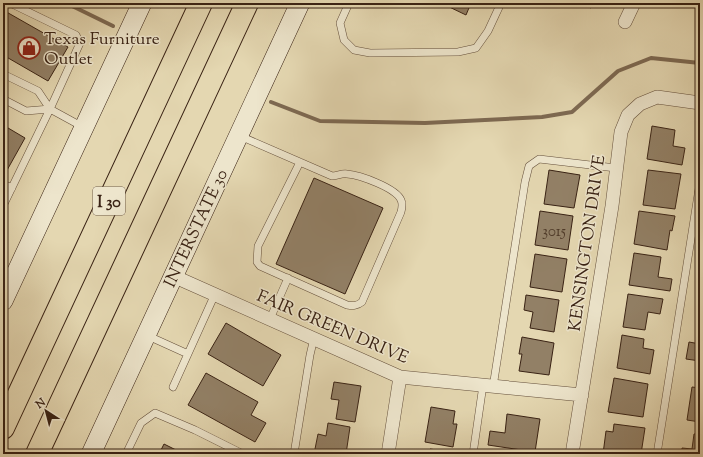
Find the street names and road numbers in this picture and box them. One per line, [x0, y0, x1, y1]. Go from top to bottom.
street label: KENSINGTON DRIVE [564, 153, 612, 333]
street label: INTERSTATE 30 [159, 166, 235, 292]
road number: I 30 [93, 187, 125, 215]
street label: FAIR GREEN DRIVE [253, 285, 412, 371]

